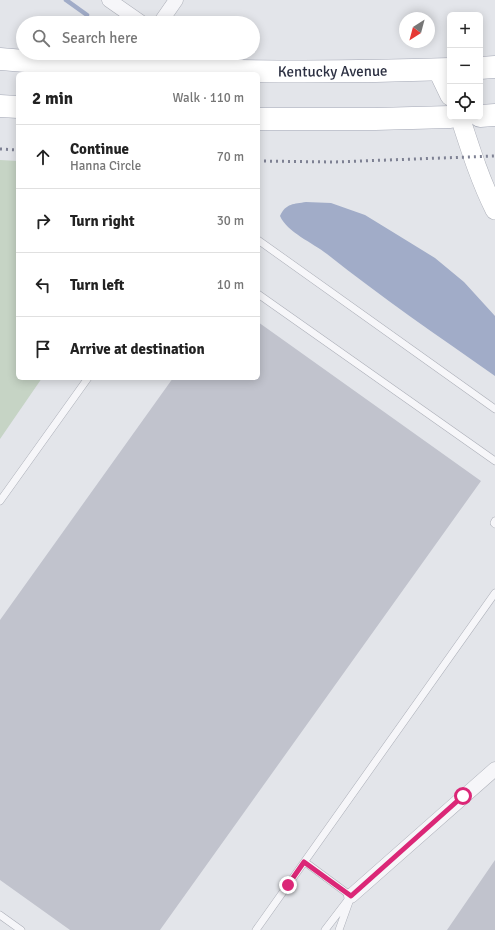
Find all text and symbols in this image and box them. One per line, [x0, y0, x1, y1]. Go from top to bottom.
north arrow [399, 12, 435, 48]
map controls [447, 12, 483, 120]
button: + [447, 12, 483, 48]
search box [16, 16, 260, 60]
icon: search [30, 27, 52, 49]
text: Search here [62, 29, 138, 47]
button: − [447, 48, 483, 84]
street label: Kentucky Avenue [278, 62, 388, 81]
button: locate [447, 84, 483, 120]
text: 2 min [32, 88, 73, 109]
text: Walk · 110 m [173, 90, 244, 106]
text: Continue [70, 140, 129, 158]
icon: ahead [32, 146, 54, 168]
text: 70 m [217, 149, 244, 165]
text: Hanna Circle [70, 158, 141, 174]
icon: right [32, 210, 54, 232]
text: Turn right [70, 212, 135, 230]
text: 30 m [217, 213, 244, 229]
icon: left [32, 274, 54, 296]
text: Turn left [70, 276, 124, 294]
text: 10 m [217, 277, 244, 293]
icon: arrive [32, 338, 54, 360]
text: Arrive at destination [70, 340, 205, 358]
route start [454, 787, 472, 805]
route end [279, 876, 297, 894]

